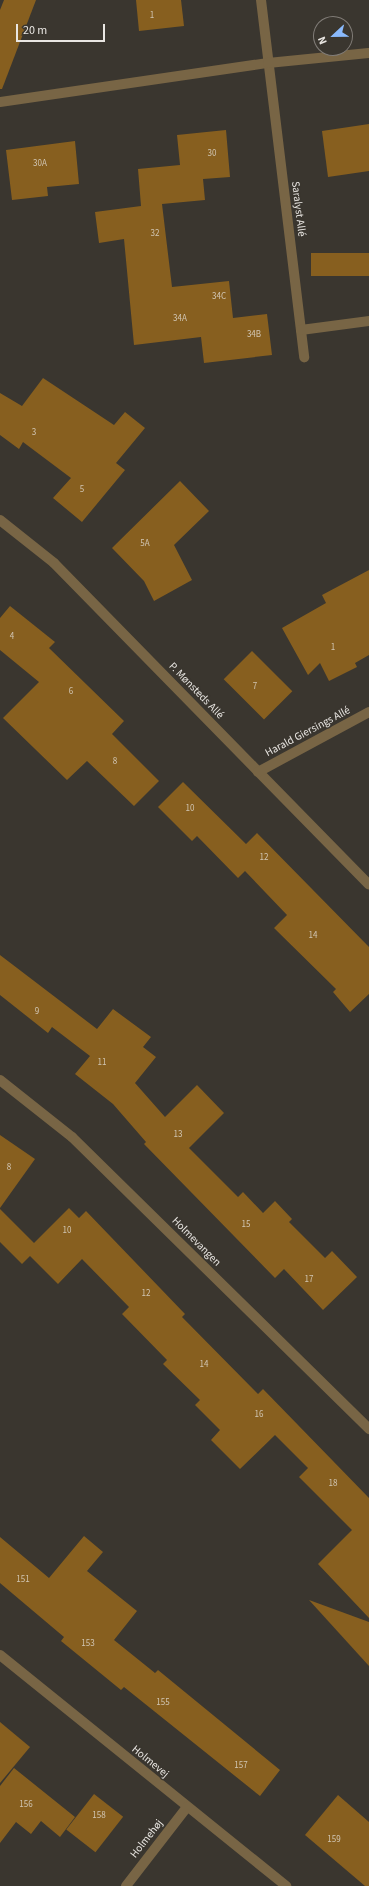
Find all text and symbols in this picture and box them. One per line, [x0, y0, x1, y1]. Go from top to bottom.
house number: 1 [150, 11, 154, 21]
scale bar [18, 16, 107, 42]
north arrow [313, 16, 353, 56]
text: 20 m [23, 22, 47, 39]
text: N [314, 34, 331, 47]
house number: 30 [208, 149, 216, 159]
house number: 30A [33, 159, 47, 169]
street label: Saralyst Allé [288, 181, 308, 237]
house number: 32 [151, 229, 159, 239]
house number: 34C [212, 292, 226, 302]
house number: 34A [173, 314, 187, 324]
house number: 34B [247, 330, 261, 340]
house number: 3 [32, 428, 36, 438]
house number: 5 [80, 485, 84, 495]
house number: 5A [140, 539, 150, 549]
house number: 4 [10, 632, 14, 642]
house number: 1 [331, 643, 335, 653]
street label: P. Mønsteds Allé [166, 660, 226, 722]
house number: 7 [253, 682, 257, 692]
house number: 6 [69, 687, 73, 697]
street label: Harald Giersings Allé [263, 704, 353, 760]
house number: 8 [113, 757, 117, 767]
house number: 10 [186, 804, 194, 814]
house number: 12 [260, 853, 268, 863]
house number: 14 [309, 931, 317, 941]
house number: 9 [35, 1007, 39, 1017]
house number: 11 [98, 1058, 106, 1068]
house number: 13 [174, 1130, 182, 1140]
house number: 8 [7, 1163, 11, 1173]
street label: Holmevangen [169, 1215, 223, 1269]
house number: 15 [242, 1220, 250, 1230]
house number: 10 [63, 1226, 71, 1236]
house number: 17 [305, 1275, 313, 1285]
house number: 12 [142, 1289, 150, 1299]
house number: 14 [200, 1360, 208, 1370]
house number: 16 [255, 1410, 263, 1420]
house number: 18 [329, 1479, 337, 1489]
house number: 151 [16, 1575, 30, 1585]
house number: 153 [81, 1639, 95, 1649]
house number: 155 [156, 1698, 170, 1708]
street label: Holmevej [129, 1743, 171, 1781]
house number: 157 [234, 1761, 248, 1771]
house number: 156 [19, 1800, 33, 1810]
house number: 158 [92, 1811, 106, 1821]
street label: Holmehøj [128, 1817, 166, 1861]
house number: 159 [327, 1835, 341, 1845]

